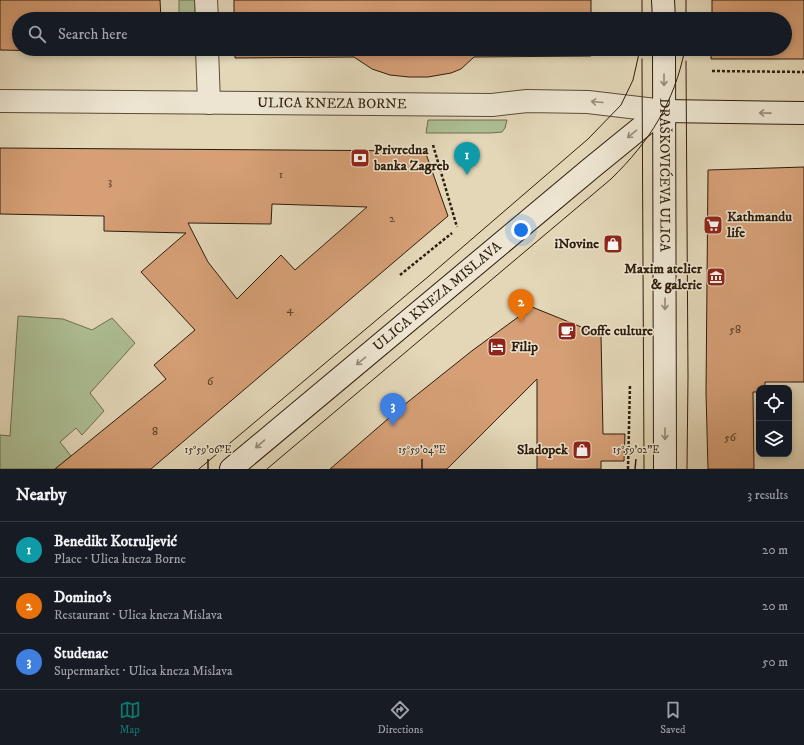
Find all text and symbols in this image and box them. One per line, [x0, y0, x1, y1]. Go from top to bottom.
search box [12, 12, 792, 56]
icon: search [26, 23, 48, 45]
text: Search here [58, 25, 127, 44]
one-way arrow [660, 73, 668, 86]
street label: ULICA KNEZA BORNE [257, 94, 407, 113]
street label: DRAŠKOVIĆEVA ULICA [655, 98, 673, 253]
one-way arrow [591, 99, 604, 106]
one-way arrow [759, 109, 772, 117]
one-way arrow [627, 130, 638, 138]
place label: Privredna banka Zagreb [373, 141, 449, 175]
pin: 1 [454, 142, 480, 175]
bank icon: Privredna banka Zagreb [349, 147, 371, 169]
house number: 1 [279, 167, 283, 182]
house number: 3 [108, 174, 112, 189]
place label: Kathmandu life [726, 208, 792, 242]
house number: 2 [389, 211, 395, 226]
supermarket icon: Kathmandu life [702, 214, 724, 236]
your location [511, 220, 531, 240]
shop icon: iNovine [602, 233, 624, 255]
place label: iNovine [555, 235, 599, 253]
street label: ULICA KNEZA MISLAVA [369, 237, 506, 355]
place label: Maxim atelier & galerie [624, 260, 703, 294]
museum icon: Maxim atelier & galerie [705, 266, 727, 288]
pin: 2 [508, 289, 534, 322]
one-way arrow [661, 297, 669, 310]
house number: 4 [287, 302, 295, 317]
cafe icon: Coffe culture [556, 320, 578, 342]
place label: Coffe culture [581, 322, 653, 340]
house number: 58 [729, 322, 741, 337]
hotel icon: Filip [486, 336, 508, 358]
place label: Filip [511, 338, 538, 356]
one-way arrow [355, 356, 366, 365]
house number: 6 [207, 374, 214, 389]
map controls [756, 385, 792, 457]
button: locate [756, 385, 792, 421]
pin: 3 [380, 393, 406, 426]
button: layers [756, 421, 792, 457]
house number: 8 [152, 424, 158, 439]
one-way arrow [661, 427, 669, 440]
house number: 56 [724, 430, 737, 445]
one-way arrow [255, 439, 266, 448]
shop icon: Sladopek [571, 439, 593, 461]
place label: Sladopek [517, 441, 569, 459]
text: 15°59'06"E [185, 444, 231, 456]
text: 15°59'04"E [398, 444, 446, 456]
text: 15°59'02"E [613, 444, 659, 456]
text: Nearby [16, 484, 66, 506]
text: 3 results [747, 487, 788, 503]
text: Benedikt Kotruljević [54, 532, 177, 551]
text: 1 [27, 542, 31, 558]
text: 20 m [762, 542, 788, 558]
text: Place · Ulica kneza Borne [54, 551, 186, 567]
text: Domino's [54, 588, 111, 607]
text: 2 [26, 598, 32, 614]
text: 20 m [762, 598, 788, 614]
text: Restaurant · Ulica kneza Mislava [54, 607, 222, 623]
text: Studenac [54, 644, 108, 663]
text: 3 [27, 654, 31, 670]
text: 50 m [762, 654, 788, 670]
text: Supermarket · Ulica kneza Mislava [54, 663, 232, 679]
tab: Map [119, 699, 141, 737]
tab: Directions [378, 699, 423, 737]
tab: Saved [660, 699, 685, 737]

